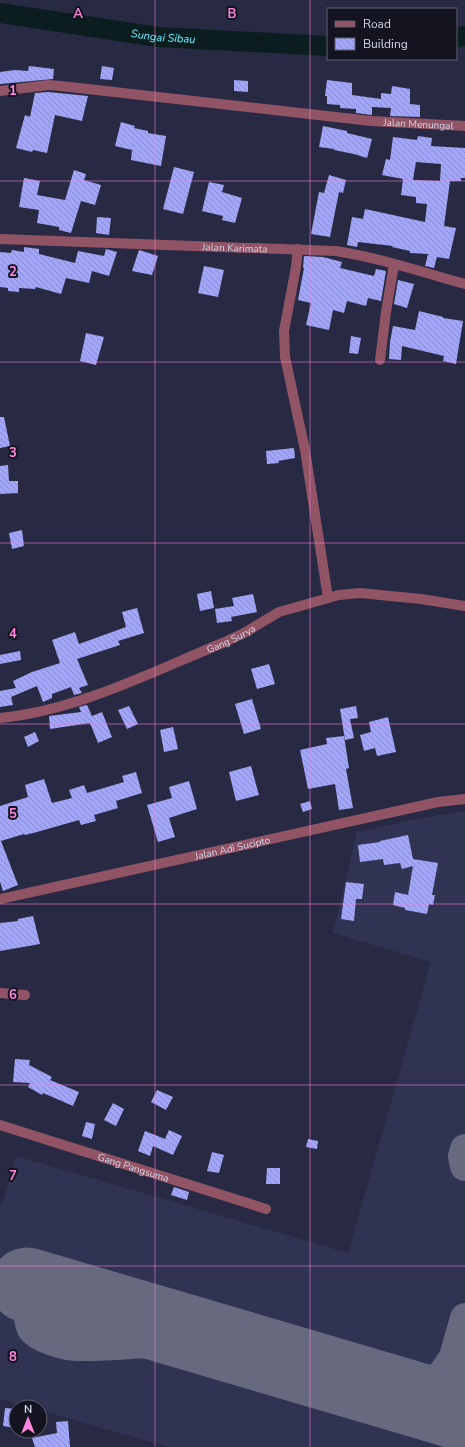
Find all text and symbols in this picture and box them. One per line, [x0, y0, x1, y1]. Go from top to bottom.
text: A [73, 5, 83, 23]
text: B [228, 5, 237, 23]
legend [327, 8, 457, 60]
text: Road [363, 16, 391, 32]
water label: Sungai Sibau [130, 26, 196, 47]
text: Building [363, 36, 408, 52]
text: 1 [9, 82, 17, 100]
street label: Jalan Menungal [382, 116, 454, 133]
street label: Jalan Karimata [201, 240, 268, 257]
text: 2 [9, 263, 17, 281]
text: 3 [9, 444, 17, 462]
street label: Gang Surya [205, 622, 258, 657]
text: 4 [9, 625, 17, 643]
text: 5 [9, 805, 17, 823]
street label: Jalan Adi Sucipto [193, 833, 272, 864]
text: 6 [9, 986, 17, 1004]
street label: Gang Pangsuma [96, 1150, 171, 1186]
text: 7 [9, 1167, 17, 1185]
text: 8 [9, 1348, 17, 1366]
north arrow [8, 1399, 48, 1439]
text: N [24, 1402, 32, 1417]

